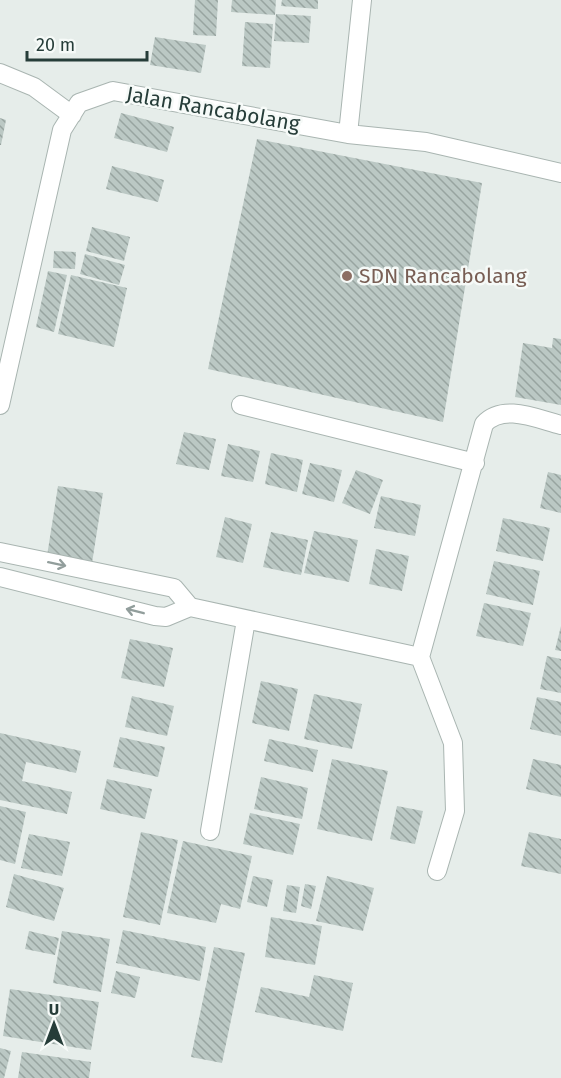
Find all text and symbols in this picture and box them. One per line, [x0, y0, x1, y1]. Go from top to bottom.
scale bar [27, 24, 147, 62]
text: 20 m [36, 34, 75, 56]
street label: Jalan Rancabolang [124, 81, 302, 137]
place label: SDN Rancabolang [359, 263, 527, 289]
marker: SDN Rancabolang [340, 269, 354, 283]
one-way arrow [47, 559, 67, 570]
one-way arrow [125, 604, 144, 616]
north arrow [24, 994, 84, 1054]
text: U [49, 1000, 59, 1019]

